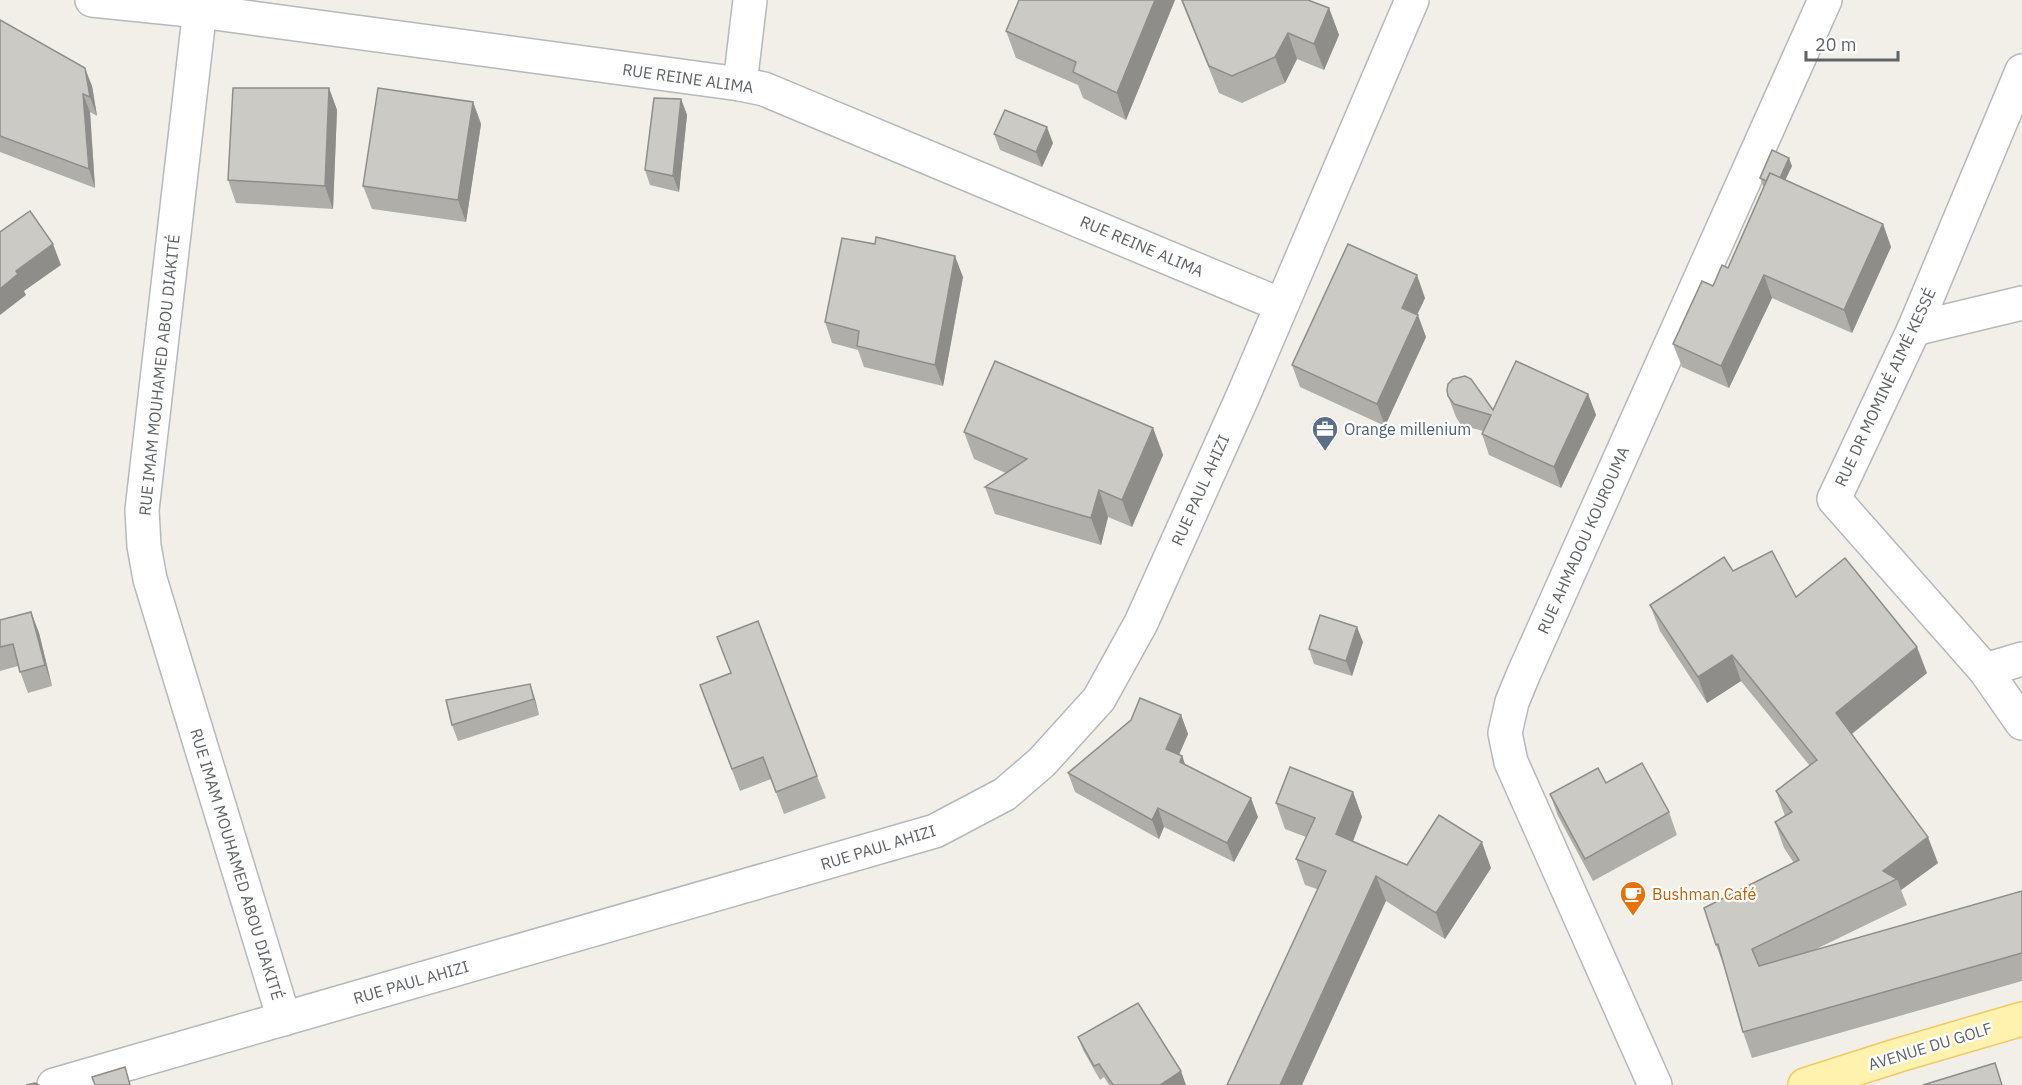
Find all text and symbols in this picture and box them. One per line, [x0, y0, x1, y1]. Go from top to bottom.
scale bar [1806, 24, 1898, 62]
text: 20 m [1815, 33, 1857, 56]
street label: RUE REINE ALIMA [621, 59, 755, 97]
street label: RUE REINE ALIMA [1077, 211, 1207, 281]
street label: RUE IMAM MOUHAMED ABOU DIAKITÉ [133, 233, 184, 517]
street label: RUE DR MOMINÉ AIMÉ KESSÉ [1829, 284, 1940, 490]
office icon: Orange millenium [1310, 414, 1340, 452]
place label: Orange millenium [1344, 419, 1471, 439]
street label: RUE PAUL AHIZI [1167, 431, 1233, 549]
street label: RUE AHMADOU KOUROUMA [1533, 443, 1633, 637]
street label: RUE IMAM MOUHAMED ABOU DIAKITÉ [186, 725, 289, 1002]
street label: RUE PAUL AHIZI [818, 820, 938, 874]
cafe icon: Bushman Café [1618, 879, 1648, 917]
place label: Bushman Café [1652, 884, 1756, 904]
street label: RUE PAUL AHIZI [351, 956, 471, 1008]
street label: AVENUE DU GOLF [1866, 1018, 1995, 1074]

